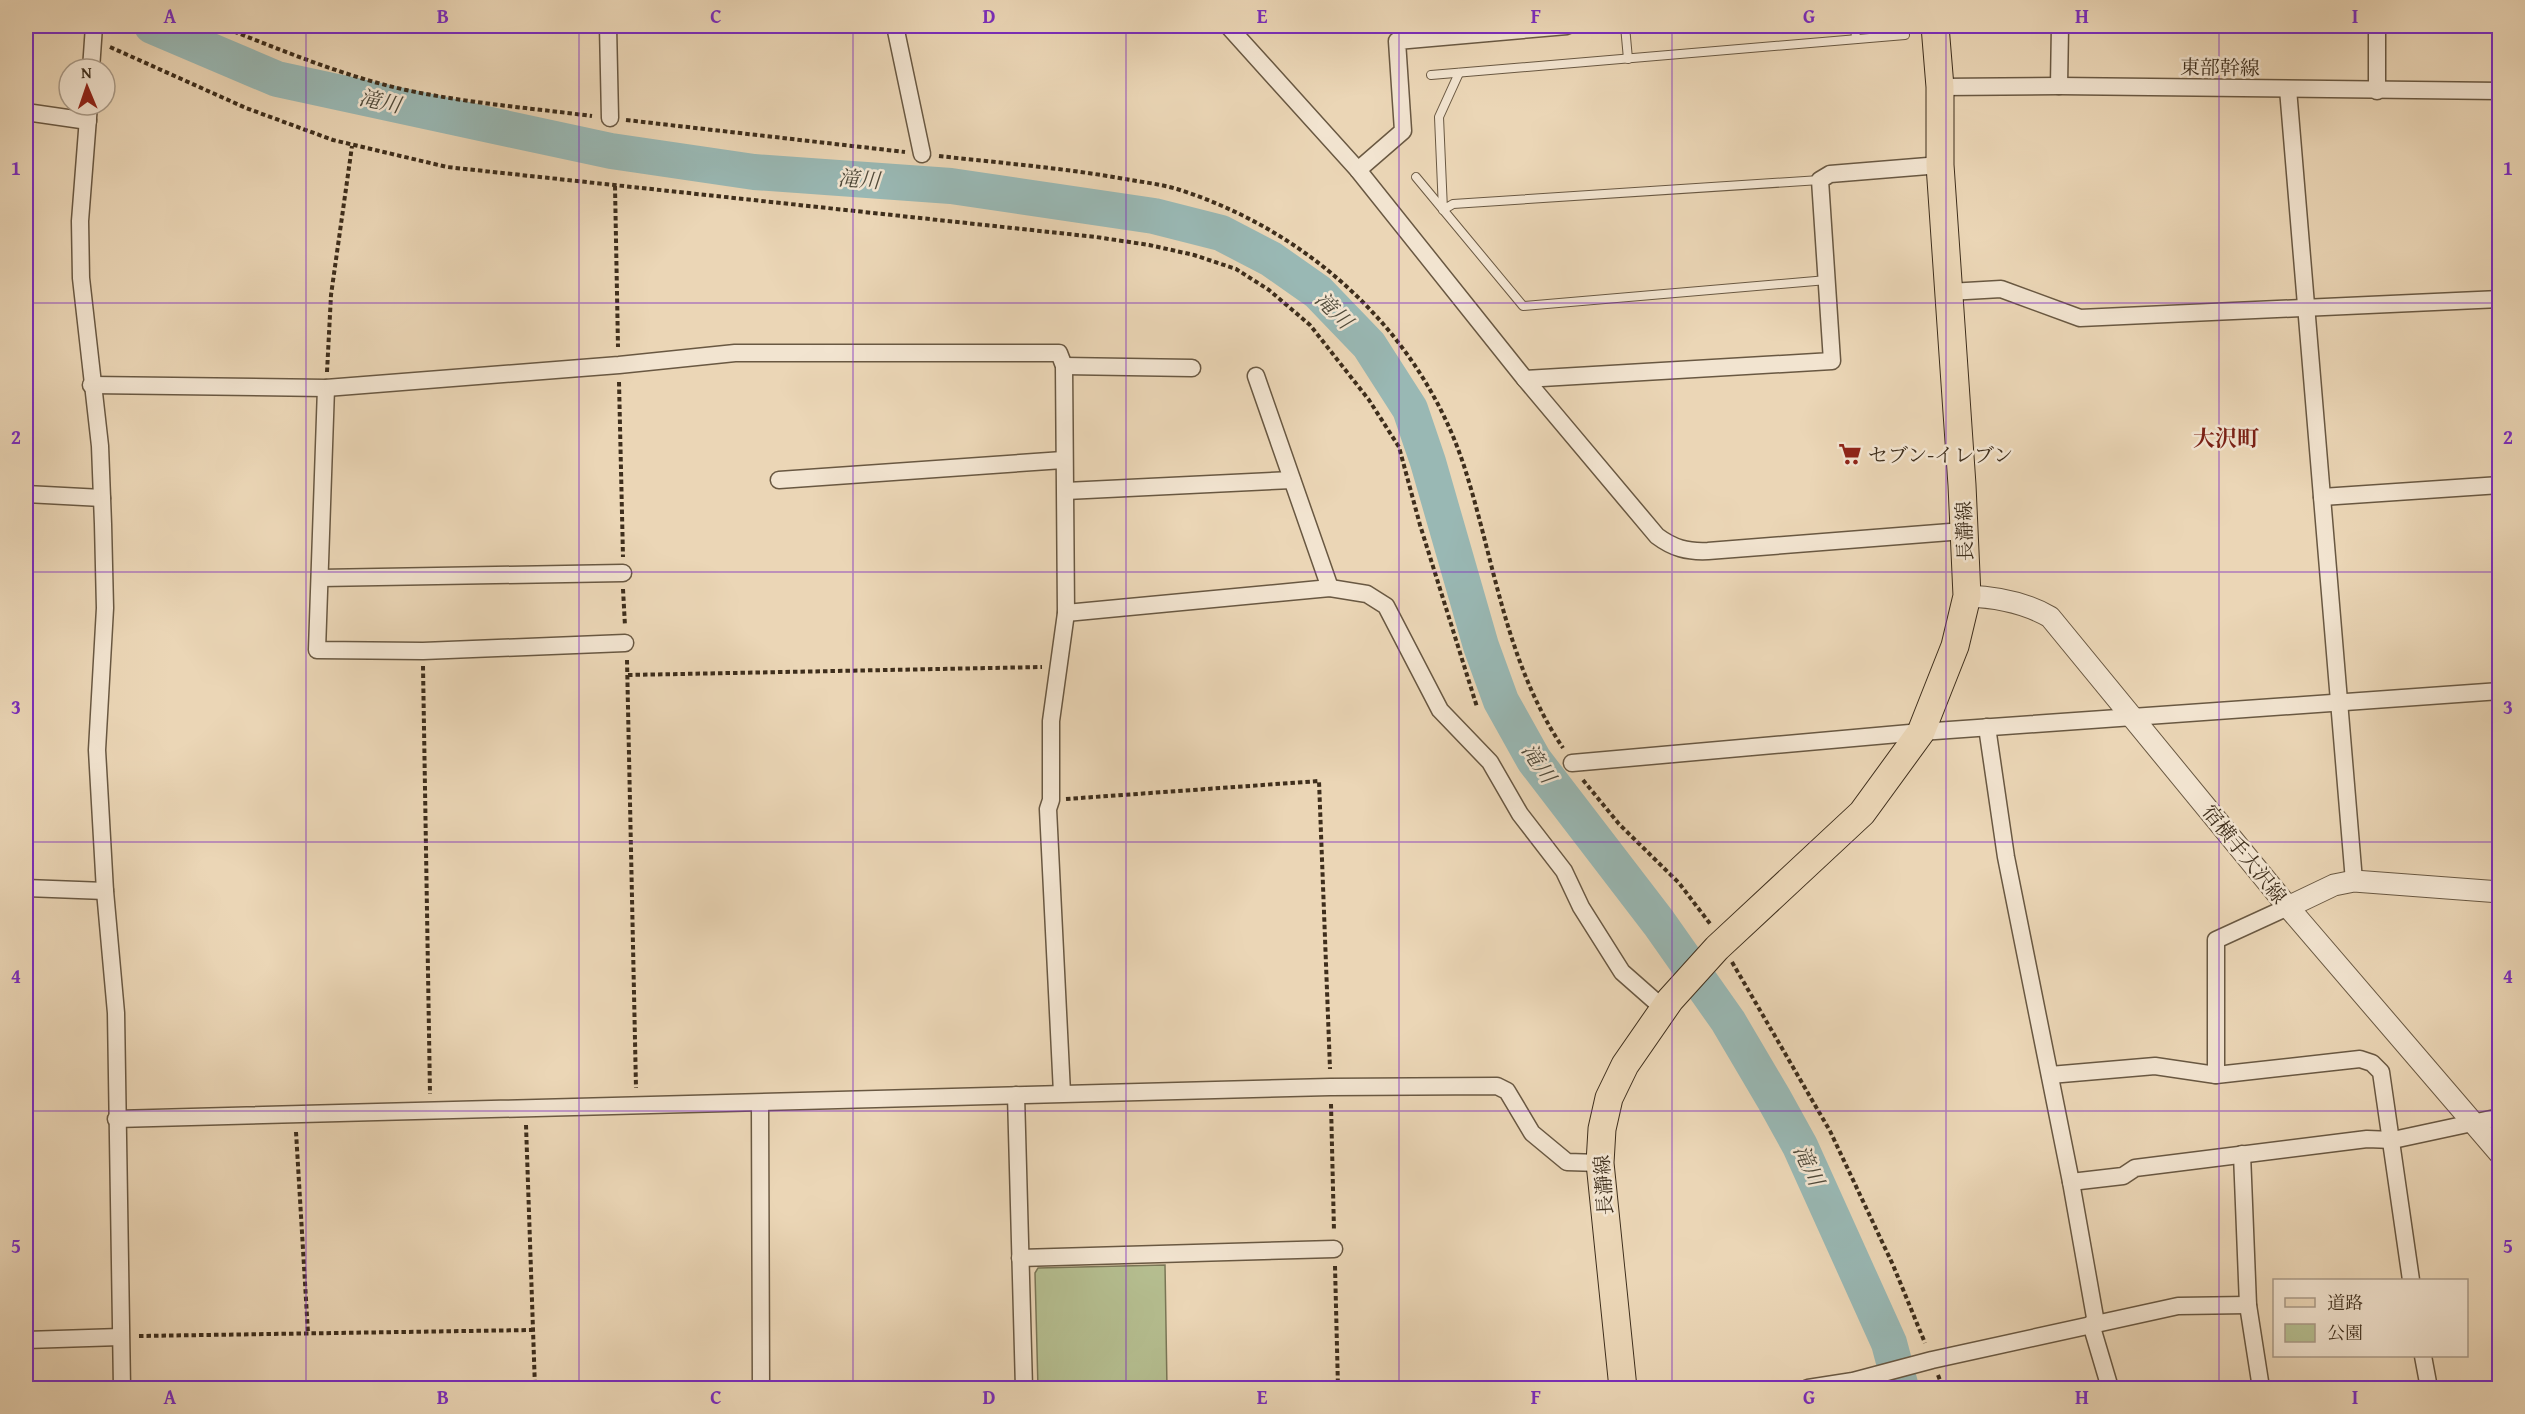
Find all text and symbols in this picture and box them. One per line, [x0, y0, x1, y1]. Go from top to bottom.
text: A [164, 1, 177, 30]
text: B [437, 1, 449, 30]
text: C [710, 1, 722, 30]
text: D [982, 1, 996, 30]
text: E [1257, 1, 1268, 30]
text: F [1531, 1, 1541, 30]
text: G [1803, 1, 1815, 30]
text: H [2075, 1, 2089, 30]
text: I [2352, 1, 2358, 30]
street label: 東部幹線 [2180, 52, 2260, 82]
north arrow [57, 57, 117, 117]
text: N [81, 60, 93, 84]
water label: 滝川 [356, 81, 406, 121]
text: 1 [11, 153, 21, 182]
text: 1 [2503, 153, 2513, 182]
water label: 滝川 [837, 162, 883, 196]
water label: 滝川 [1308, 284, 1361, 337]
text: 2 [11, 422, 21, 451]
district label: 大沢町 [2193, 422, 2259, 454]
text: 2 [2503, 422, 2513, 451]
place label: セブン-イレブン [1868, 440, 2013, 469]
supermarket icon: セブン-イレブン [1837, 441, 1863, 467]
street label: 長瀞線 [1948, 501, 1980, 561]
text: 3 [11, 692, 21, 721]
text: 3 [2503, 692, 2513, 721]
water label: 滝川 [1514, 737, 1565, 791]
street label: 宿横手大沢線 [2196, 798, 2294, 910]
text: 4 [11, 961, 21, 990]
text: 4 [2503, 961, 2513, 990]
water label: 滝川 [1786, 1139, 1833, 1192]
street label: 長瀞線 [1586, 1154, 1620, 1216]
text: 5 [11, 1231, 21, 1260]
text: 5 [2503, 1231, 2513, 1260]
legend [2273, 1279, 2468, 1357]
text: 道路 [2327, 1289, 2363, 1316]
text: 公園 [2327, 1319, 2363, 1346]
text: A [164, 1382, 177, 1411]
text: B [437, 1382, 449, 1411]
text: C [710, 1382, 722, 1411]
text: D [982, 1382, 996, 1411]
text: E [1257, 1382, 1268, 1411]
text: F [1531, 1382, 1541, 1411]
text: G [1803, 1382, 1815, 1411]
text: H [2075, 1382, 2089, 1411]
text: I [2352, 1382, 2358, 1411]

